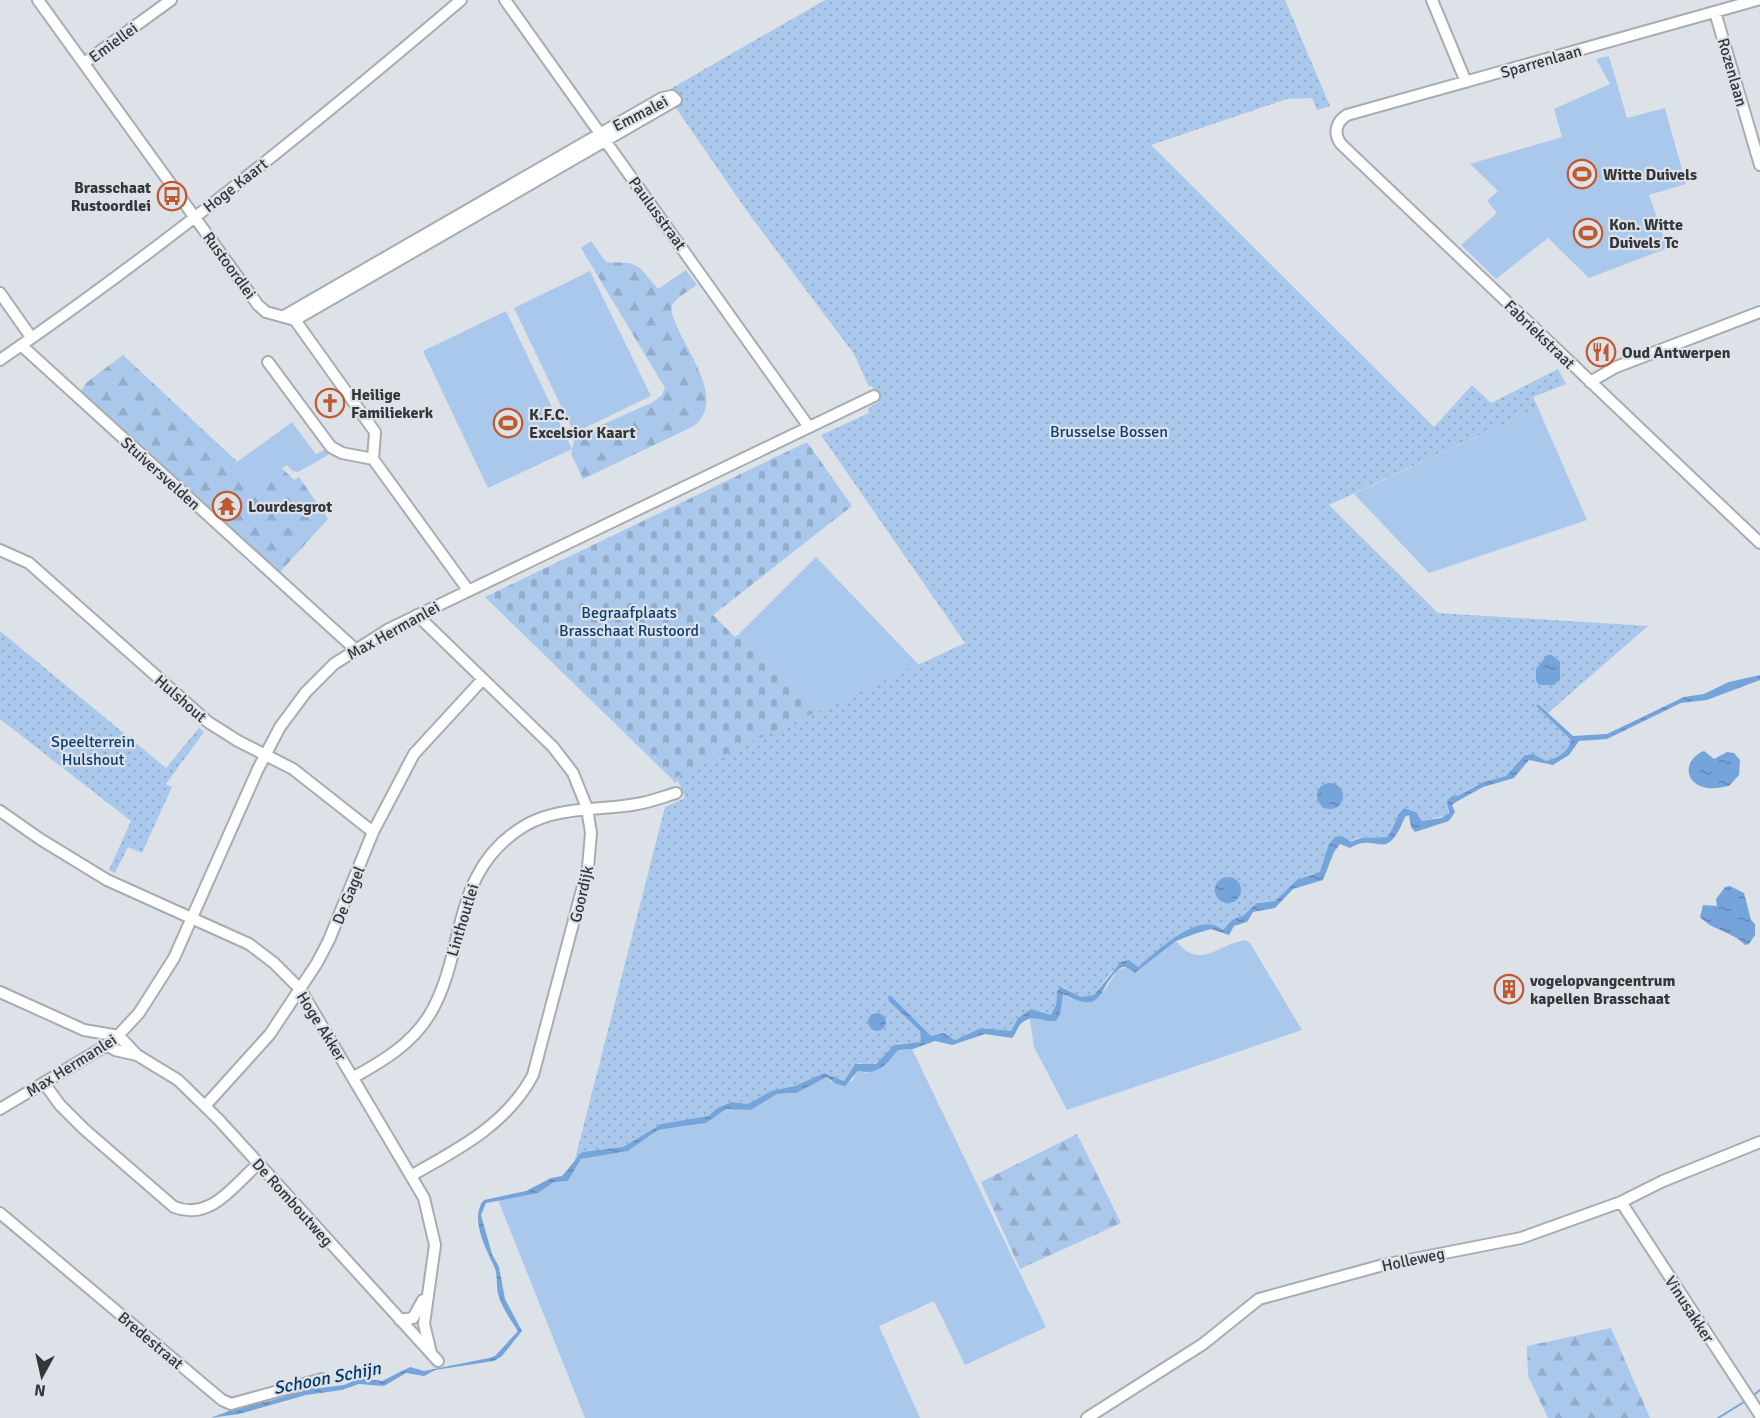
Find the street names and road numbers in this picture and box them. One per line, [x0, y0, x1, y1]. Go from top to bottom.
street label: Emiellei [85, 18, 142, 67]
street label: Rozenlaan [1713, 35, 1751, 109]
street label: Sparrenlaan [1498, 41, 1584, 83]
street label: Emmalei [609, 91, 672, 136]
street label: Hoge Kaart [199, 154, 272, 217]
street label: Paulusstraat [624, 173, 691, 255]
street label: Rustoordlei [198, 228, 260, 303]
street label: Fabriekstraat [1500, 296, 1579, 374]
street label: Stuiversvelden [116, 433, 204, 515]
street label: Max Hermanlei [344, 597, 443, 665]
street label: Hulshout [150, 671, 211, 727]
street label: De Gagel [328, 863, 370, 928]
street label: Goordijk [566, 864, 598, 925]
street label: Linthoutlei [442, 882, 483, 959]
street label: Hoge Akker [292, 988, 350, 1065]
street label: Max Hermanlei [23, 1030, 121, 1102]
street label: De Romboutweg [248, 1155, 337, 1251]
street label: Holleweg [1380, 1244, 1446, 1276]
street label: Vinusakker [1660, 1272, 1718, 1347]
street label: Bredestraat [113, 1308, 188, 1374]

